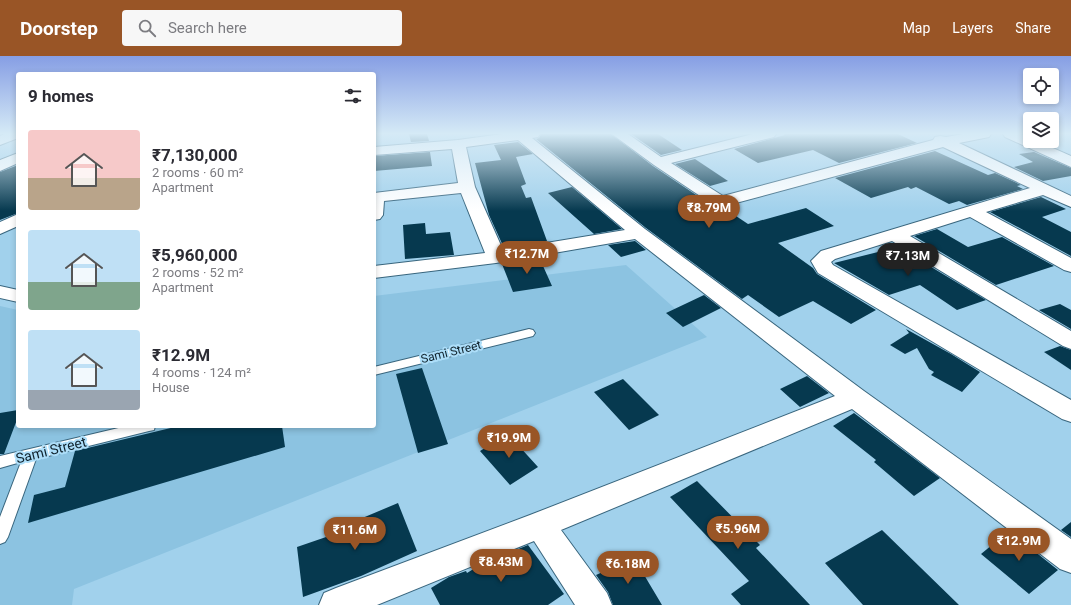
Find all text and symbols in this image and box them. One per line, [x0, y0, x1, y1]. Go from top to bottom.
search box [122, 10, 402, 46]
text: Doorstep [20, 17, 98, 40]
icon: search [136, 17, 158, 39]
text: Search here [168, 19, 247, 37]
text: Map [903, 20, 930, 36]
text: Layers [952, 20, 993, 36]
text: Share [1015, 20, 1051, 36]
map controls [1023, 68, 1059, 148]
button: locate [1023, 68, 1059, 104]
icon: filters [342, 85, 364, 107]
text: 9 homes [28, 86, 94, 106]
button: layers [1023, 112, 1059, 148]
text: ₹7,130,000 [152, 145, 238, 165]
icon: home [60, 146, 108, 194]
text: 2 rooms · 60 m² [152, 165, 244, 180]
text: Apartment [152, 180, 214, 195]
pin: ₹8.79M [676, 195, 742, 229]
text: ₹8.79M [687, 200, 731, 215]
pin: ₹12.7M [494, 241, 560, 275]
pin: ₹7.13M [875, 243, 941, 277]
text: ₹5,960,000 [152, 245, 238, 265]
icon: home [60, 246, 108, 294]
text: ₹12.7M [505, 246, 549, 261]
text: ₹7.13M [886, 248, 930, 263]
text: 2 rooms · 52 m² [152, 265, 244, 280]
text: Apartment [152, 280, 214, 295]
street label: Sami Street [419, 338, 483, 366]
text: ₹12.9M [152, 345, 210, 365]
icon: home [60, 346, 108, 394]
text: 4 rooms · 124 m² [152, 365, 251, 380]
text: House [152, 380, 189, 395]
pin: ₹19.9M [476, 425, 542, 459]
text: ₹19.9M [487, 430, 531, 445]
street label: Sami Street [14, 433, 88, 466]
pin: ₹5.96M [705, 516, 771, 550]
pin: ₹11.6M [322, 517, 388, 551]
text: ₹5.96M [716, 521, 760, 536]
text: ₹11.6M [333, 522, 377, 537]
pin: ₹12.9M [986, 528, 1052, 562]
text: ₹12.9M [997, 533, 1041, 548]
pin: ₹8.43M [468, 549, 534, 583]
pin: ₹6.18M [595, 551, 661, 585]
text: ₹8.43M [479, 554, 523, 569]
text: ₹6.18M [606, 556, 650, 571]

